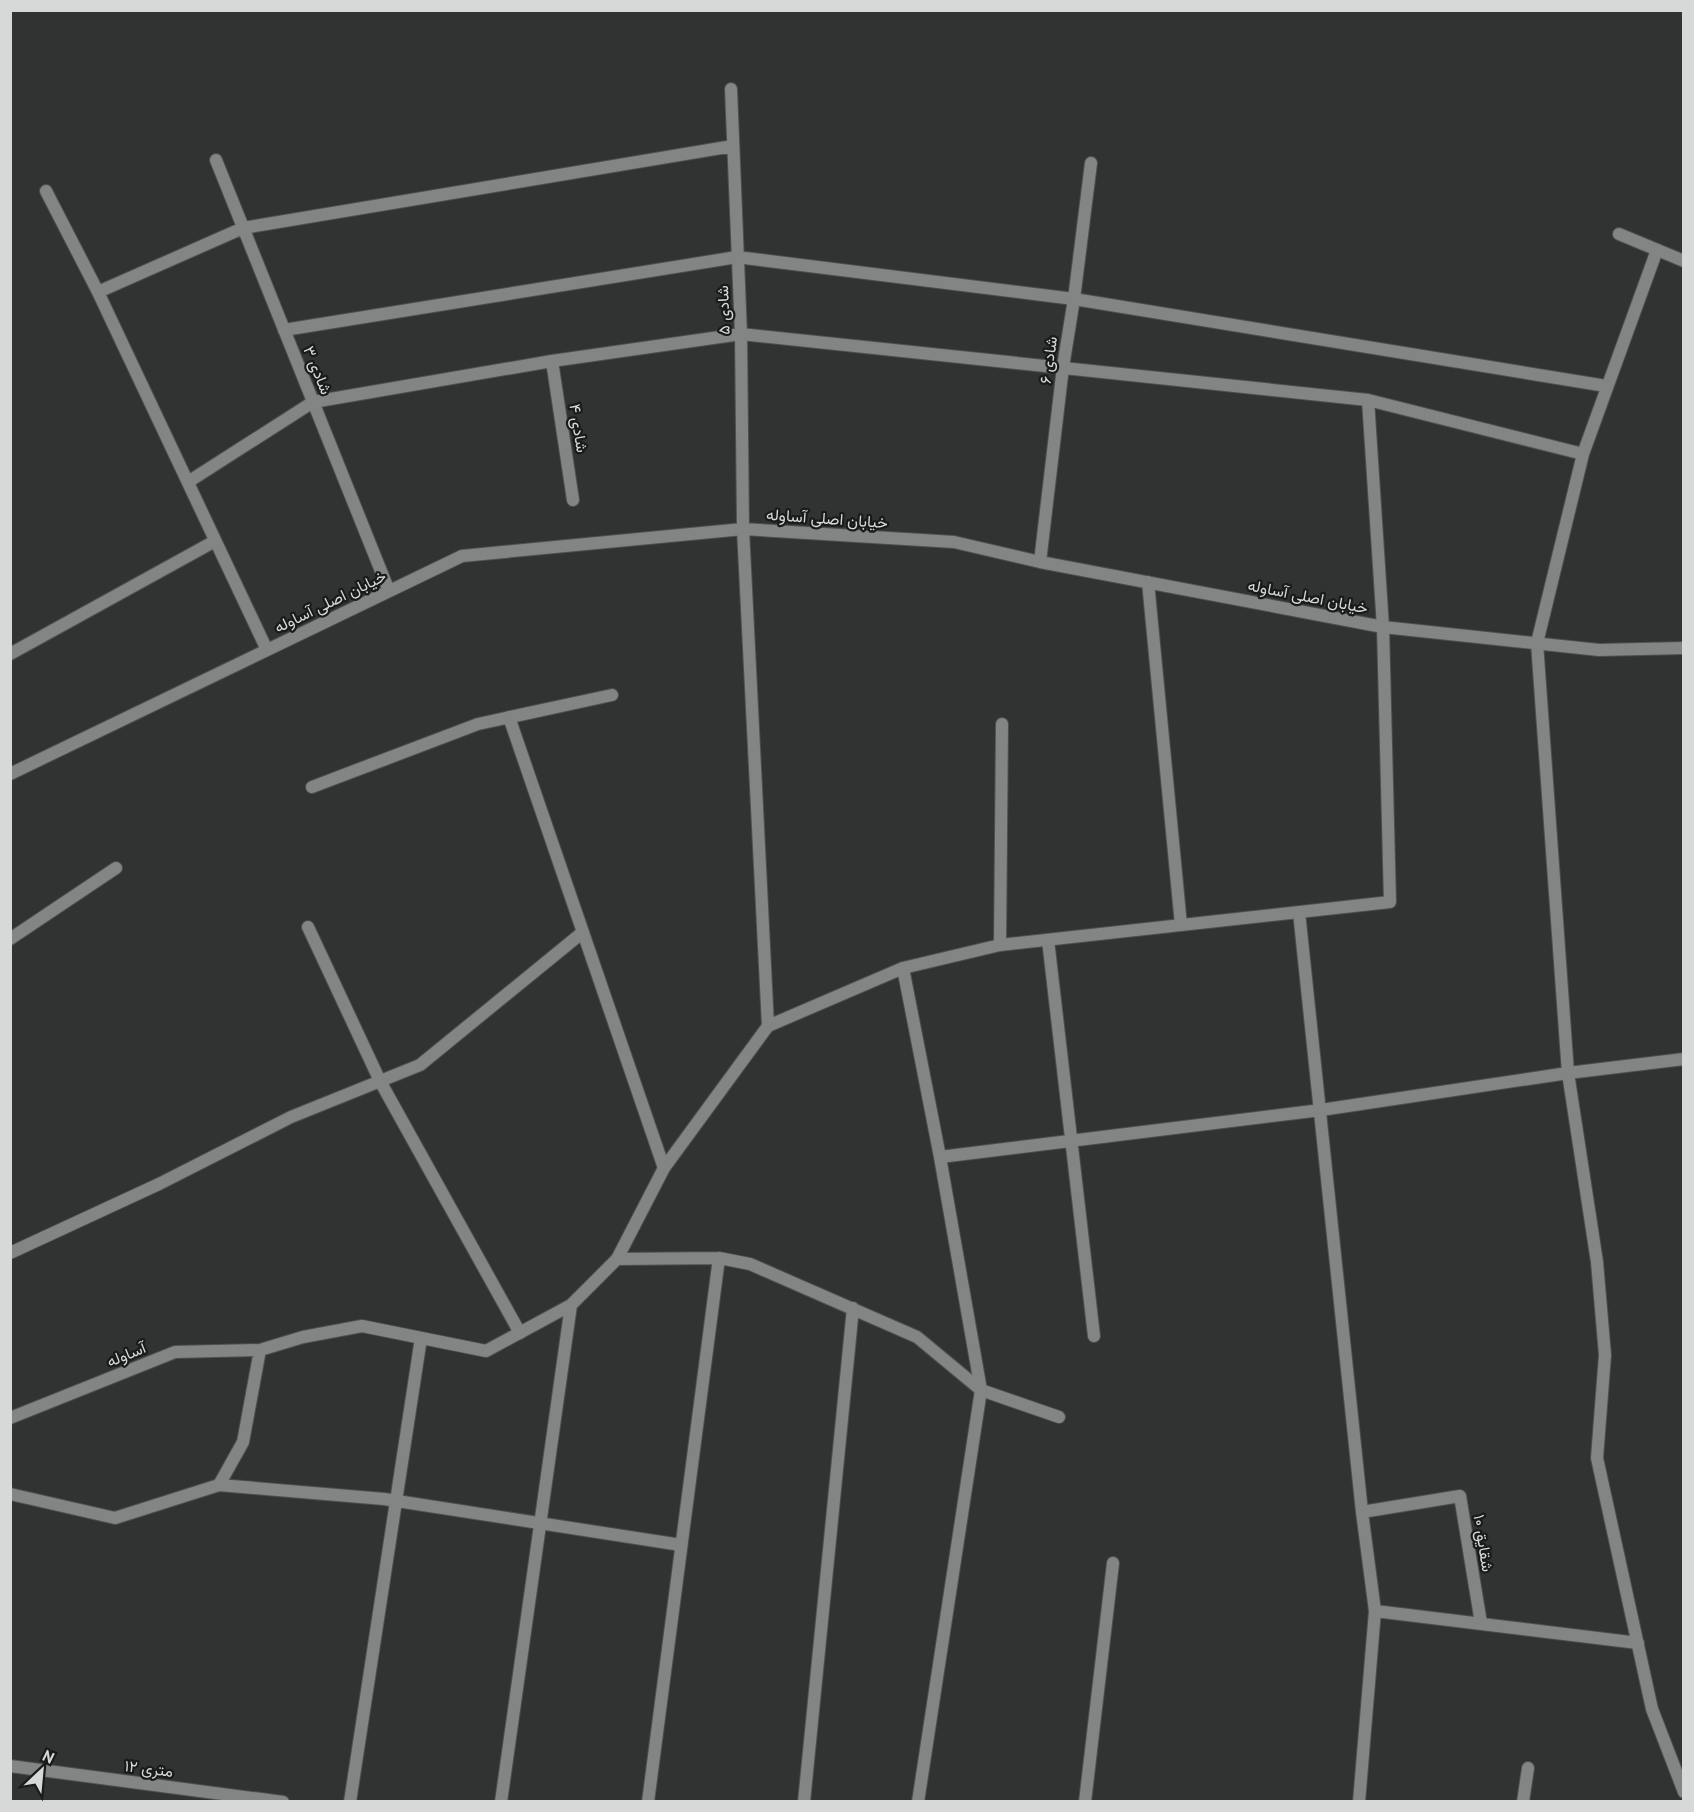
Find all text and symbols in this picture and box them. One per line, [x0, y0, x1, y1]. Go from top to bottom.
street label: شادی ۵ [712, 285, 735, 335]
street label: شادی ۶ [1035, 335, 1062, 385]
street label: شادی ۳ [298, 343, 337, 398]
street label: شادی ۴ [564, 402, 593, 454]
street label: خیابان اصلی آساوله [765, 504, 889, 533]
street label: خیابان اصلی آساوله [271, 565, 390, 638]
street label: خیابان اصلی آساوله [1246, 575, 1370, 618]
street label: آساوله [103, 1337, 150, 1372]
street label: شقایق ۱۰ [1469, 1513, 1498, 1573]
north arrow [12, 1740, 72, 1800]
text: N [39, 1745, 58, 1768]
street label: ۱۲ متری [123, 1755, 175, 1782]

